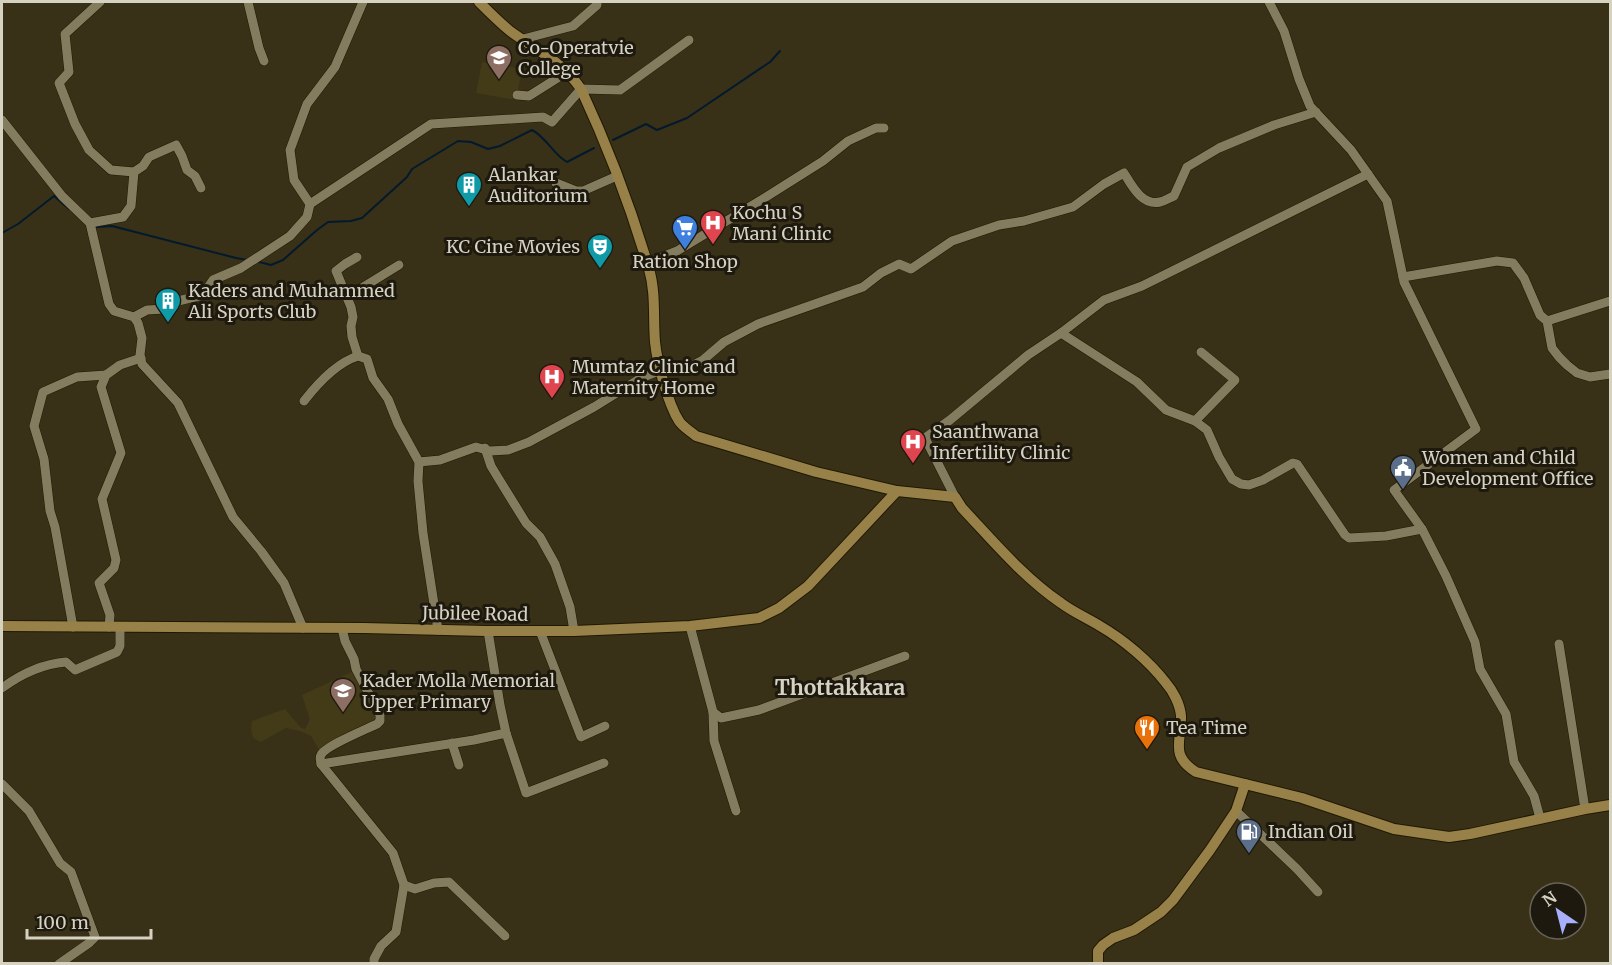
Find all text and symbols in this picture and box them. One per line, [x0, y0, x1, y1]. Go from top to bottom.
place label: Co-Operatvie College [518, 36, 634, 80]
school or university icon: Co-Operatvie College [484, 43, 514, 81]
place label: Alankar Auditorium [487, 163, 588, 207]
building icon: Alankar Auditorium [454, 170, 484, 208]
place label: Kochu S Mani Clinic [732, 201, 831, 245]
hospital icon: Kochu S Mani Clinic [698, 208, 728, 246]
supermarket icon: Ration Shop [670, 213, 700, 251]
theatre icon: KC Cine Movies [585, 232, 615, 270]
place label: KC Cine Movies [446, 235, 580, 258]
place label: Ration Shop [632, 250, 738, 273]
place label: Kaders and Muhammed Ali Sports Club [187, 279, 395, 323]
building icon: Kaders and Muhammed Ali Sports Club [153, 286, 183, 324]
place label: Mumtaz Clinic and Maternity Home [572, 355, 736, 399]
hospital icon: Mumtaz Clinic and Maternity Home [537, 362, 567, 400]
place label: Saanthwana Infertility Clinic [932, 420, 1070, 464]
hospital icon: Saanthwana Infertility Clinic [898, 427, 928, 465]
place label: Women and Child Development Office [1421, 446, 1593, 490]
public building icon: Women and Child Development Office [1388, 453, 1418, 491]
street label: Jubilee Road [421, 601, 528, 626]
place label: Kader Molla Memorial Upper Primary [362, 669, 555, 713]
district label: Thottakkara [775, 674, 906, 701]
school or university icon: Kader Molla Memorial Upper Primary [328, 676, 358, 714]
restaurant icon: Tea Time [1132, 713, 1162, 751]
place label: Tea Time [1166, 716, 1247, 739]
fuel station icon: Indian Oil [1234, 817, 1264, 855]
place label: Indian Oil [1268, 820, 1354, 843]
north arrow [1528, 881, 1588, 941]
text: N [1538, 887, 1561, 911]
scale bar [27, 902, 152, 940]
text: 100 m [36, 911, 89, 934]

